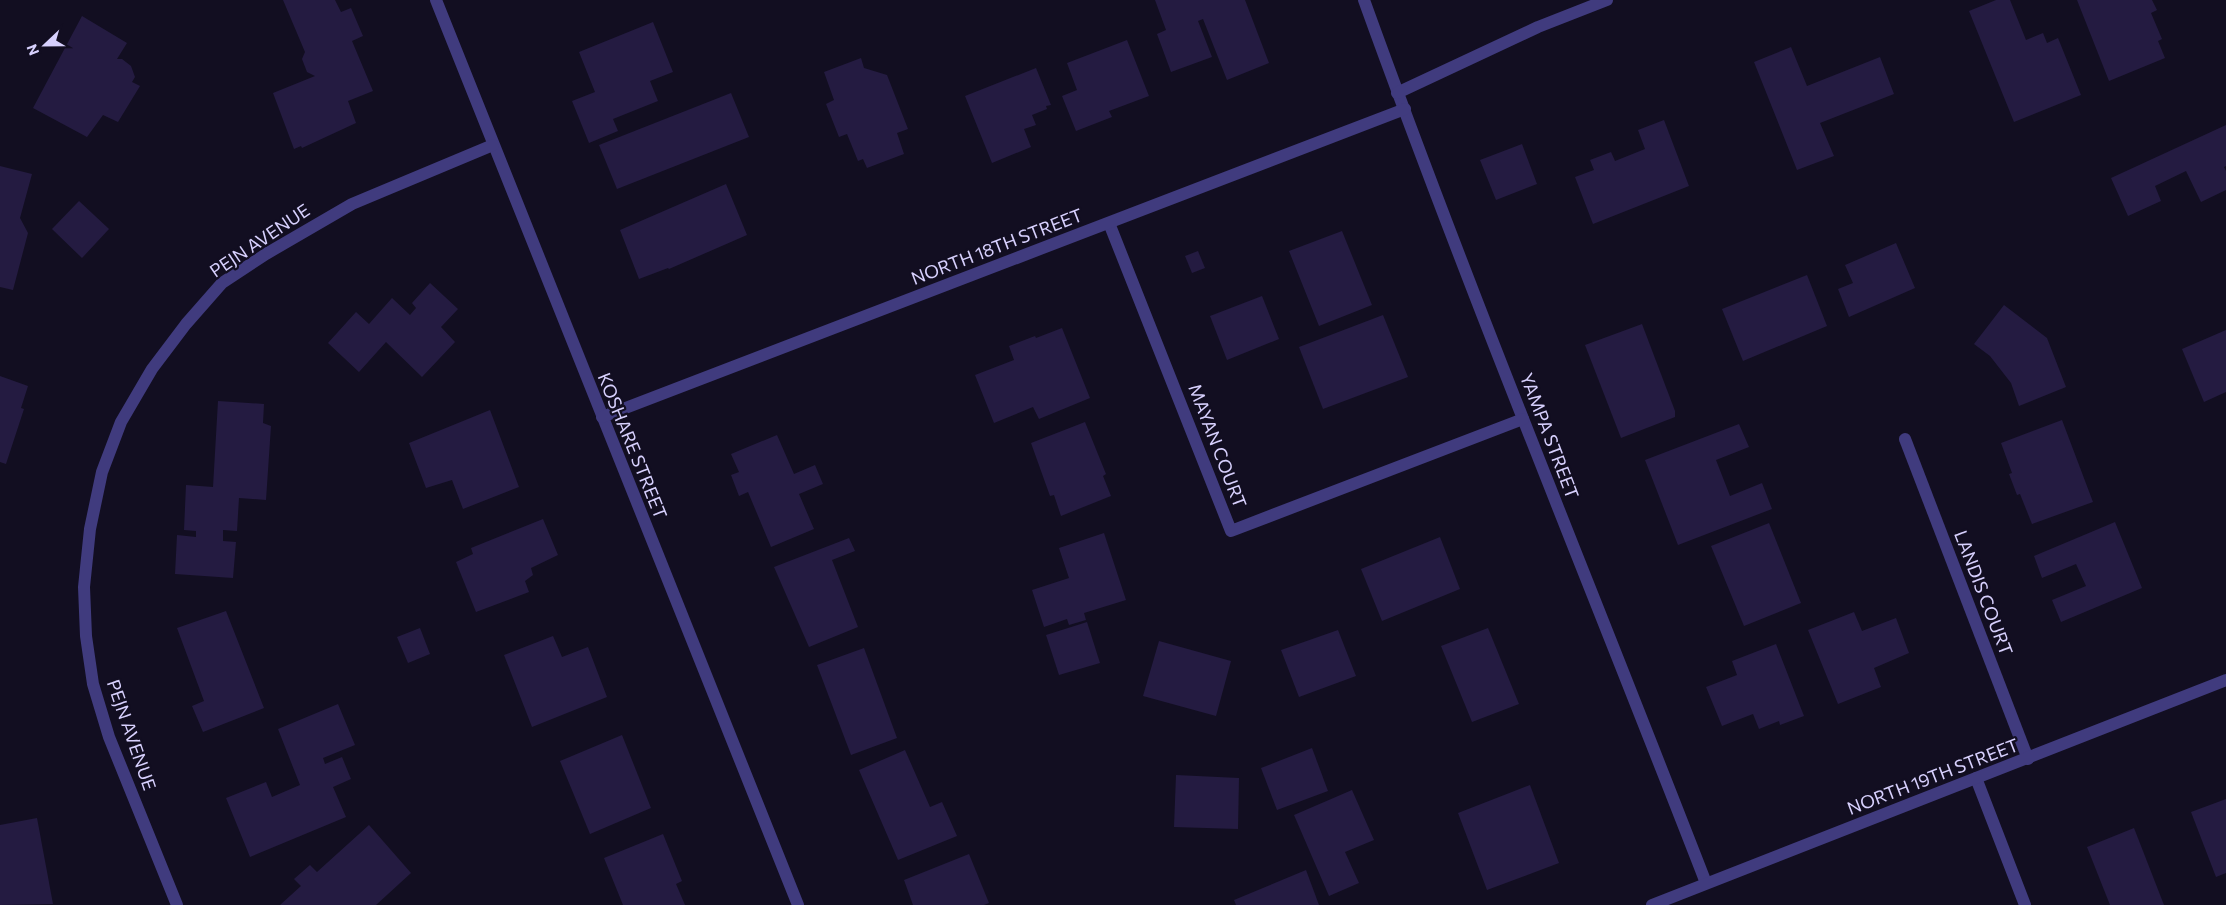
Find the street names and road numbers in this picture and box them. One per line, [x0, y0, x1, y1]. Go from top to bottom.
street label: PEJN AVENUE [205, 199, 314, 282]
street label: NORTH 18TH STREET [908, 203, 1085, 289]
street label: KOSHARE STREET [594, 369, 672, 522]
street label: YAMPA STREET [1516, 370, 1584, 502]
street label: MAYAN COURT [1184, 381, 1252, 511]
street label: LANDIS COURT [1950, 527, 2018, 658]
street label: PEJN AVENUE [103, 676, 161, 793]
street label: NORTH 19TH STREET [1844, 733, 2021, 819]

